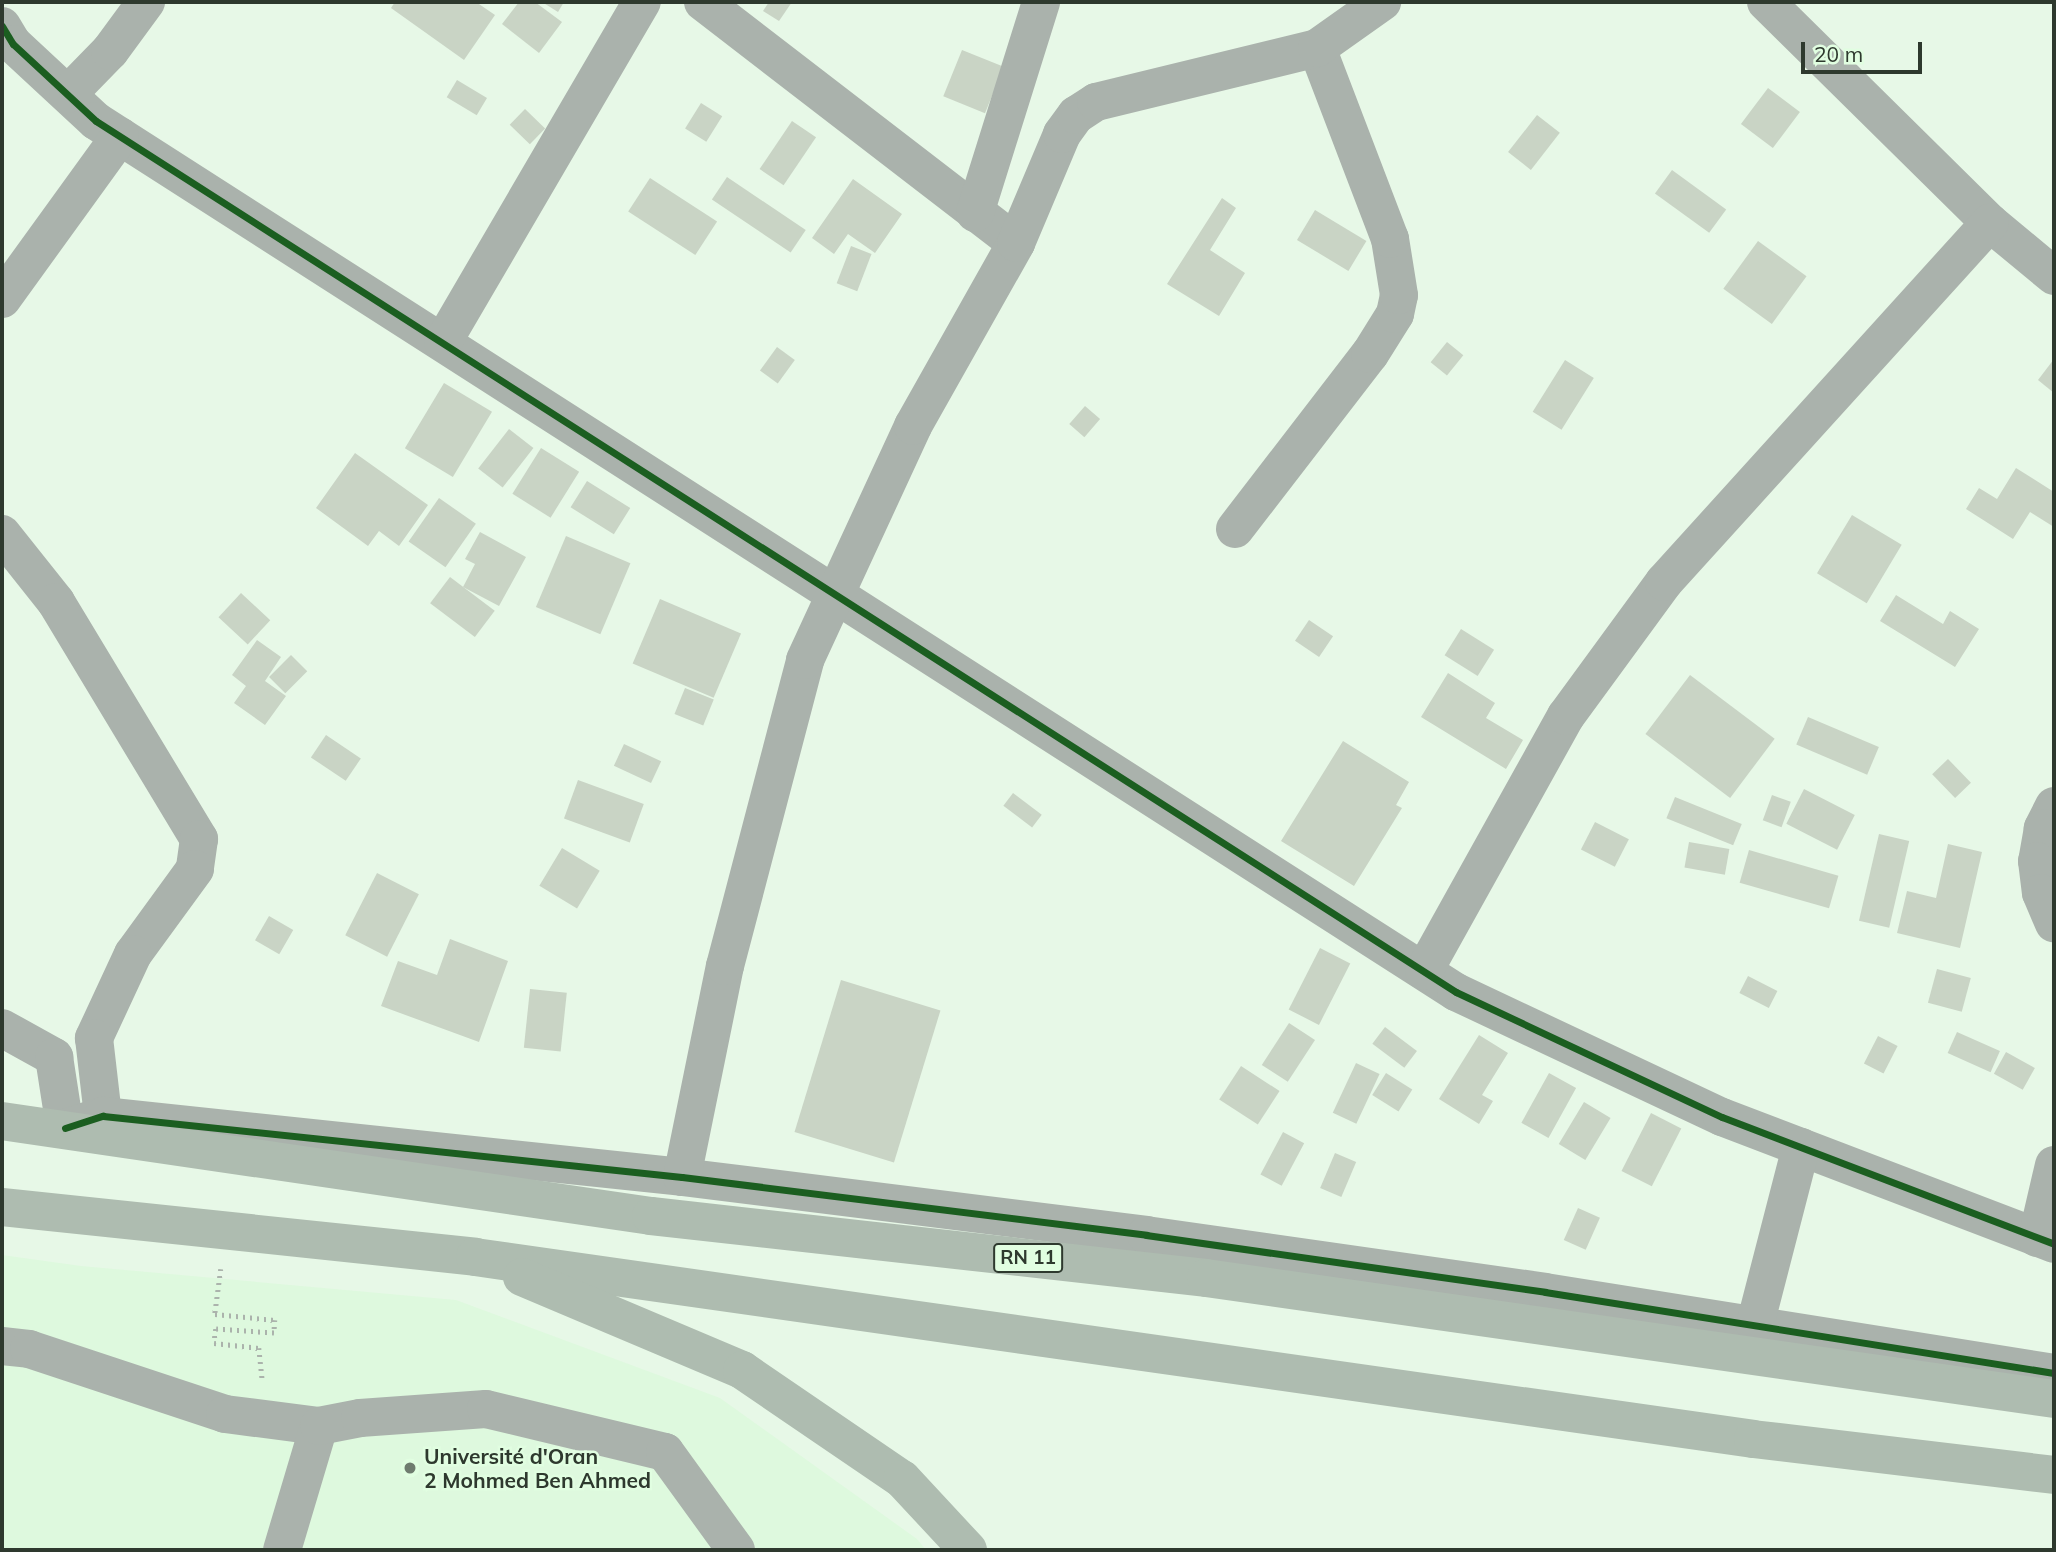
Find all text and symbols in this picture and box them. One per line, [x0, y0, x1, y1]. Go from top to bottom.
scale bar [1804, 28, 1925, 72]
text: 20 m [1814, 41, 1863, 67]
road number: RN 11 [993, 1242, 1063, 1274]
place label: Université d'Oran 2 Mohmed Ben Ahmed [424, 1443, 651, 1493]
marker: Université d'Oran 2 Mohmed Ben Ahmed [402, 1460, 418, 1476]

